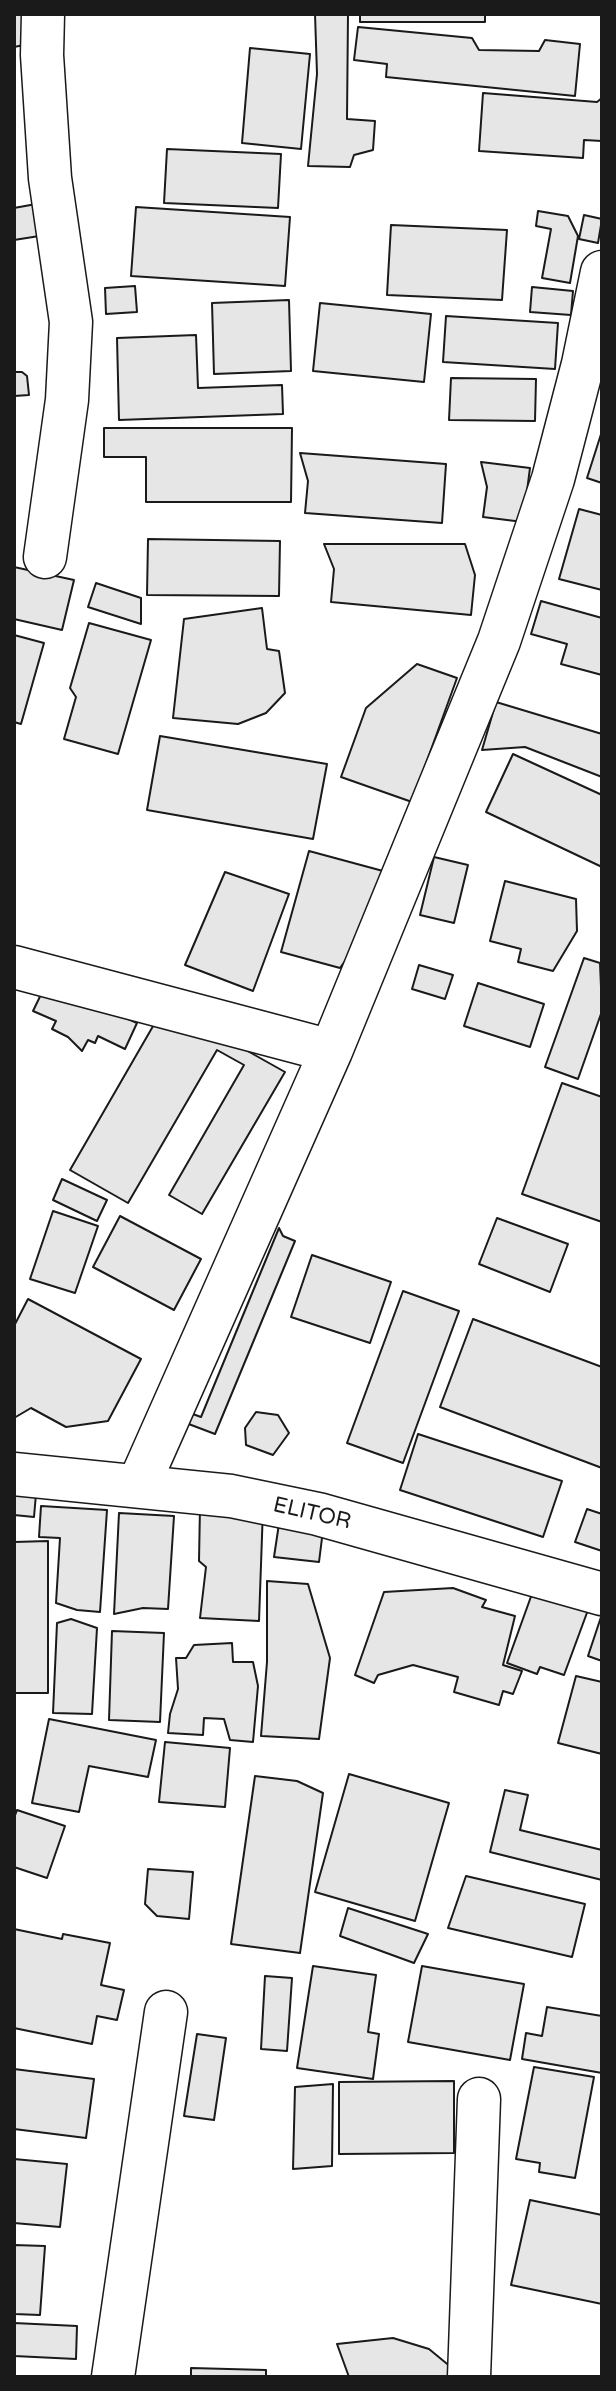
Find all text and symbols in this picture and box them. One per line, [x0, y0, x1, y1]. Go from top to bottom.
street label: ELITOR [270, 1492, 354, 1536]

